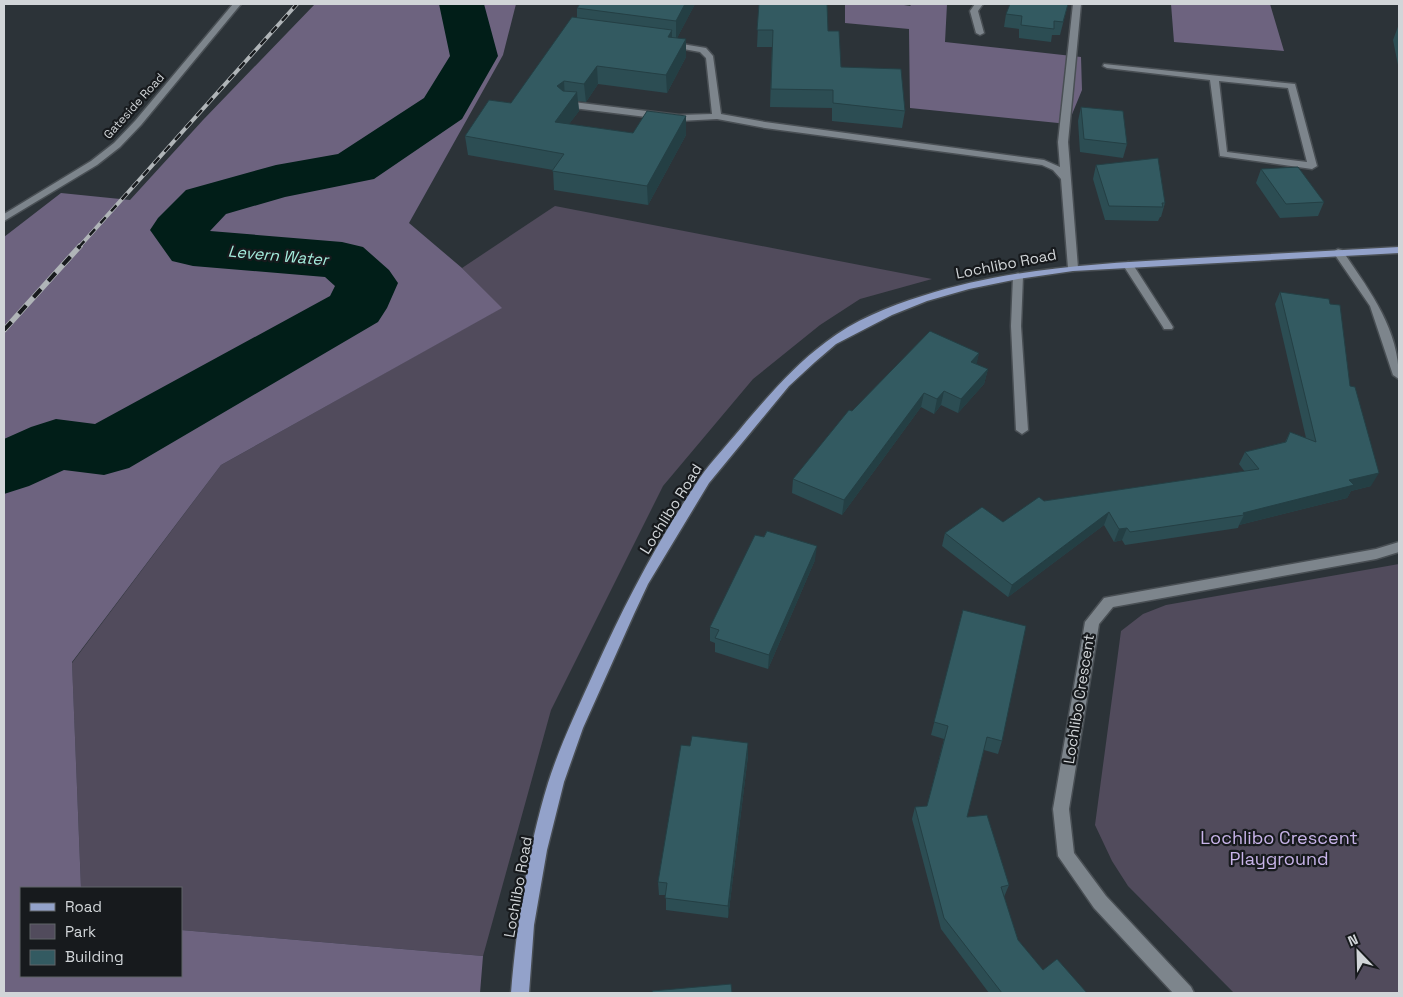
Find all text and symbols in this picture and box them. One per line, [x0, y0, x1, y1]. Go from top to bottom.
street label: Gateside Road [100, 70, 168, 142]
water label: Levern Water [227, 241, 331, 271]
street label: Lochlibo Road [954, 244, 1058, 283]
street label: Lochlibo Road [635, 460, 706, 557]
street label: Lochlibo Crescent [1059, 633, 1098, 765]
park label: Lochlibo Crescent Playground [1200, 826, 1358, 870]
street label: Lochlibo Road [499, 835, 536, 939]
legend [20, 887, 182, 977]
text: Road [65, 897, 102, 916]
text: Park [65, 922, 96, 941]
north arrow [1333, 927, 1383, 977]
text: N [1345, 930, 1361, 950]
text: Building [65, 947, 124, 966]

